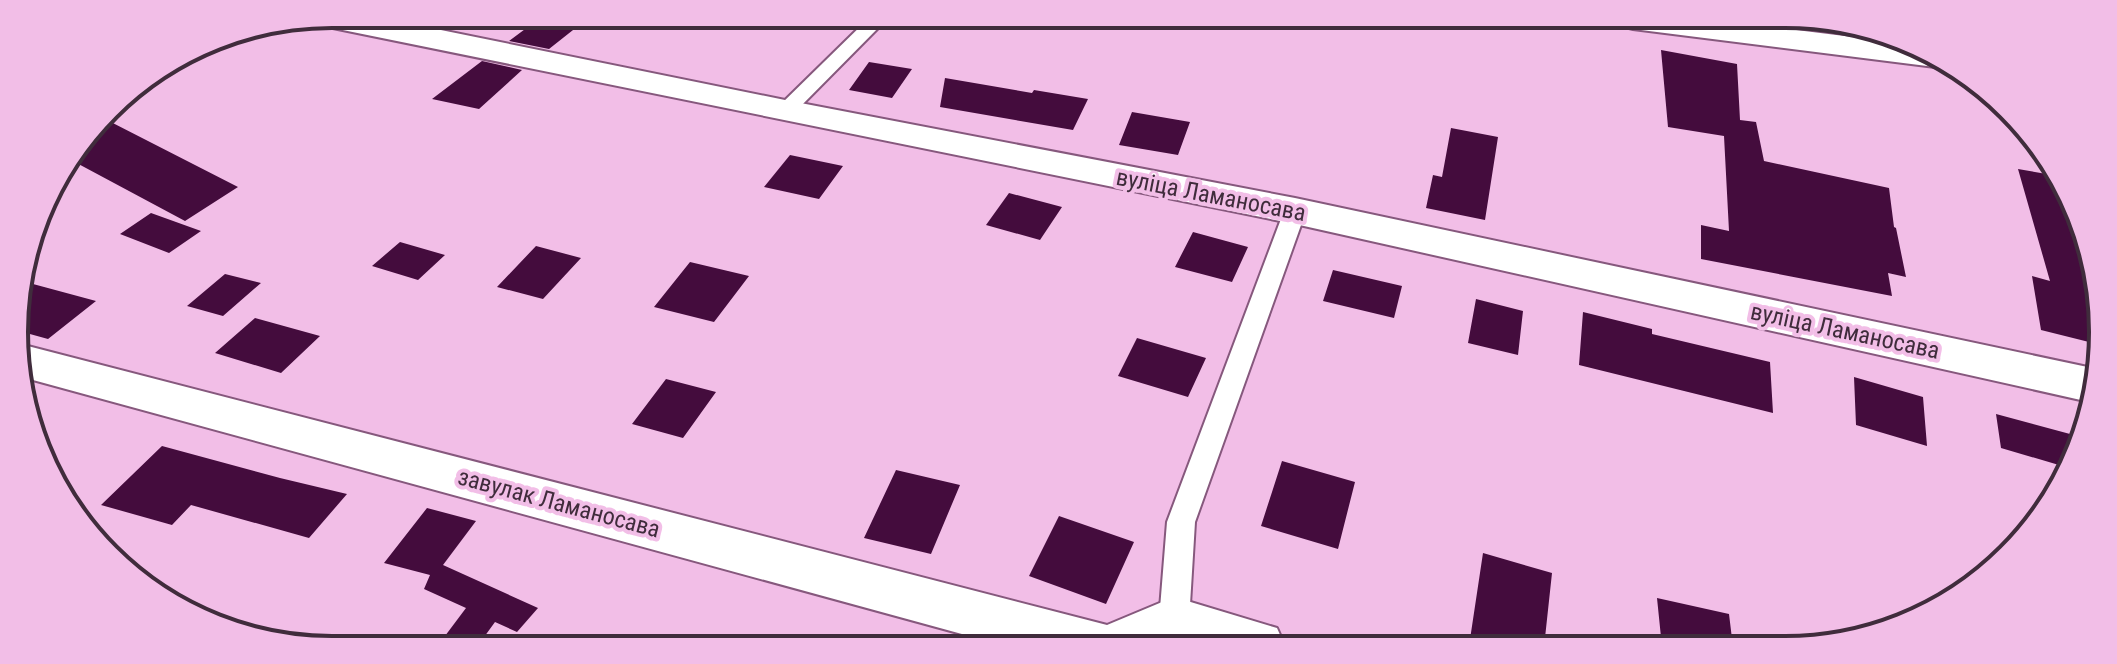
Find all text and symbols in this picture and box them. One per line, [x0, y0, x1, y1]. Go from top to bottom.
street label: вуліца Ламаносава [1114, 163, 1308, 227]
street label: вуліца Ламаносава [1748, 297, 1942, 365]
street label: завулак Ламаносава [455, 463, 663, 543]

